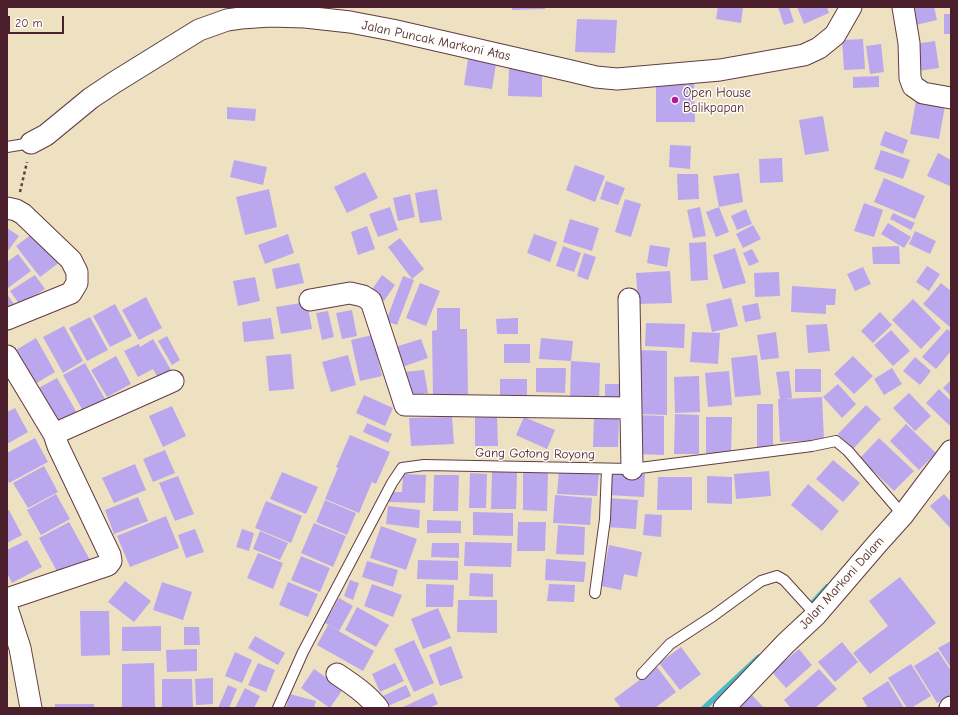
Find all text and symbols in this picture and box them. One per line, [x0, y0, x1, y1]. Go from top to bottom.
scale bar [10, 8, 66, 34]
text: 20 m [15, 16, 43, 30]
street label: Jalan Puncak Markoni Atas [360, 18, 512, 64]
place label: Open House Balikpapan [683, 85, 751, 116]
marker: Open House Balikpapan [670, 95, 680, 105]
street label: Gang Gotong Royong [475, 445, 595, 463]
street label: Jalan Markoni Dalam [796, 534, 888, 632]

